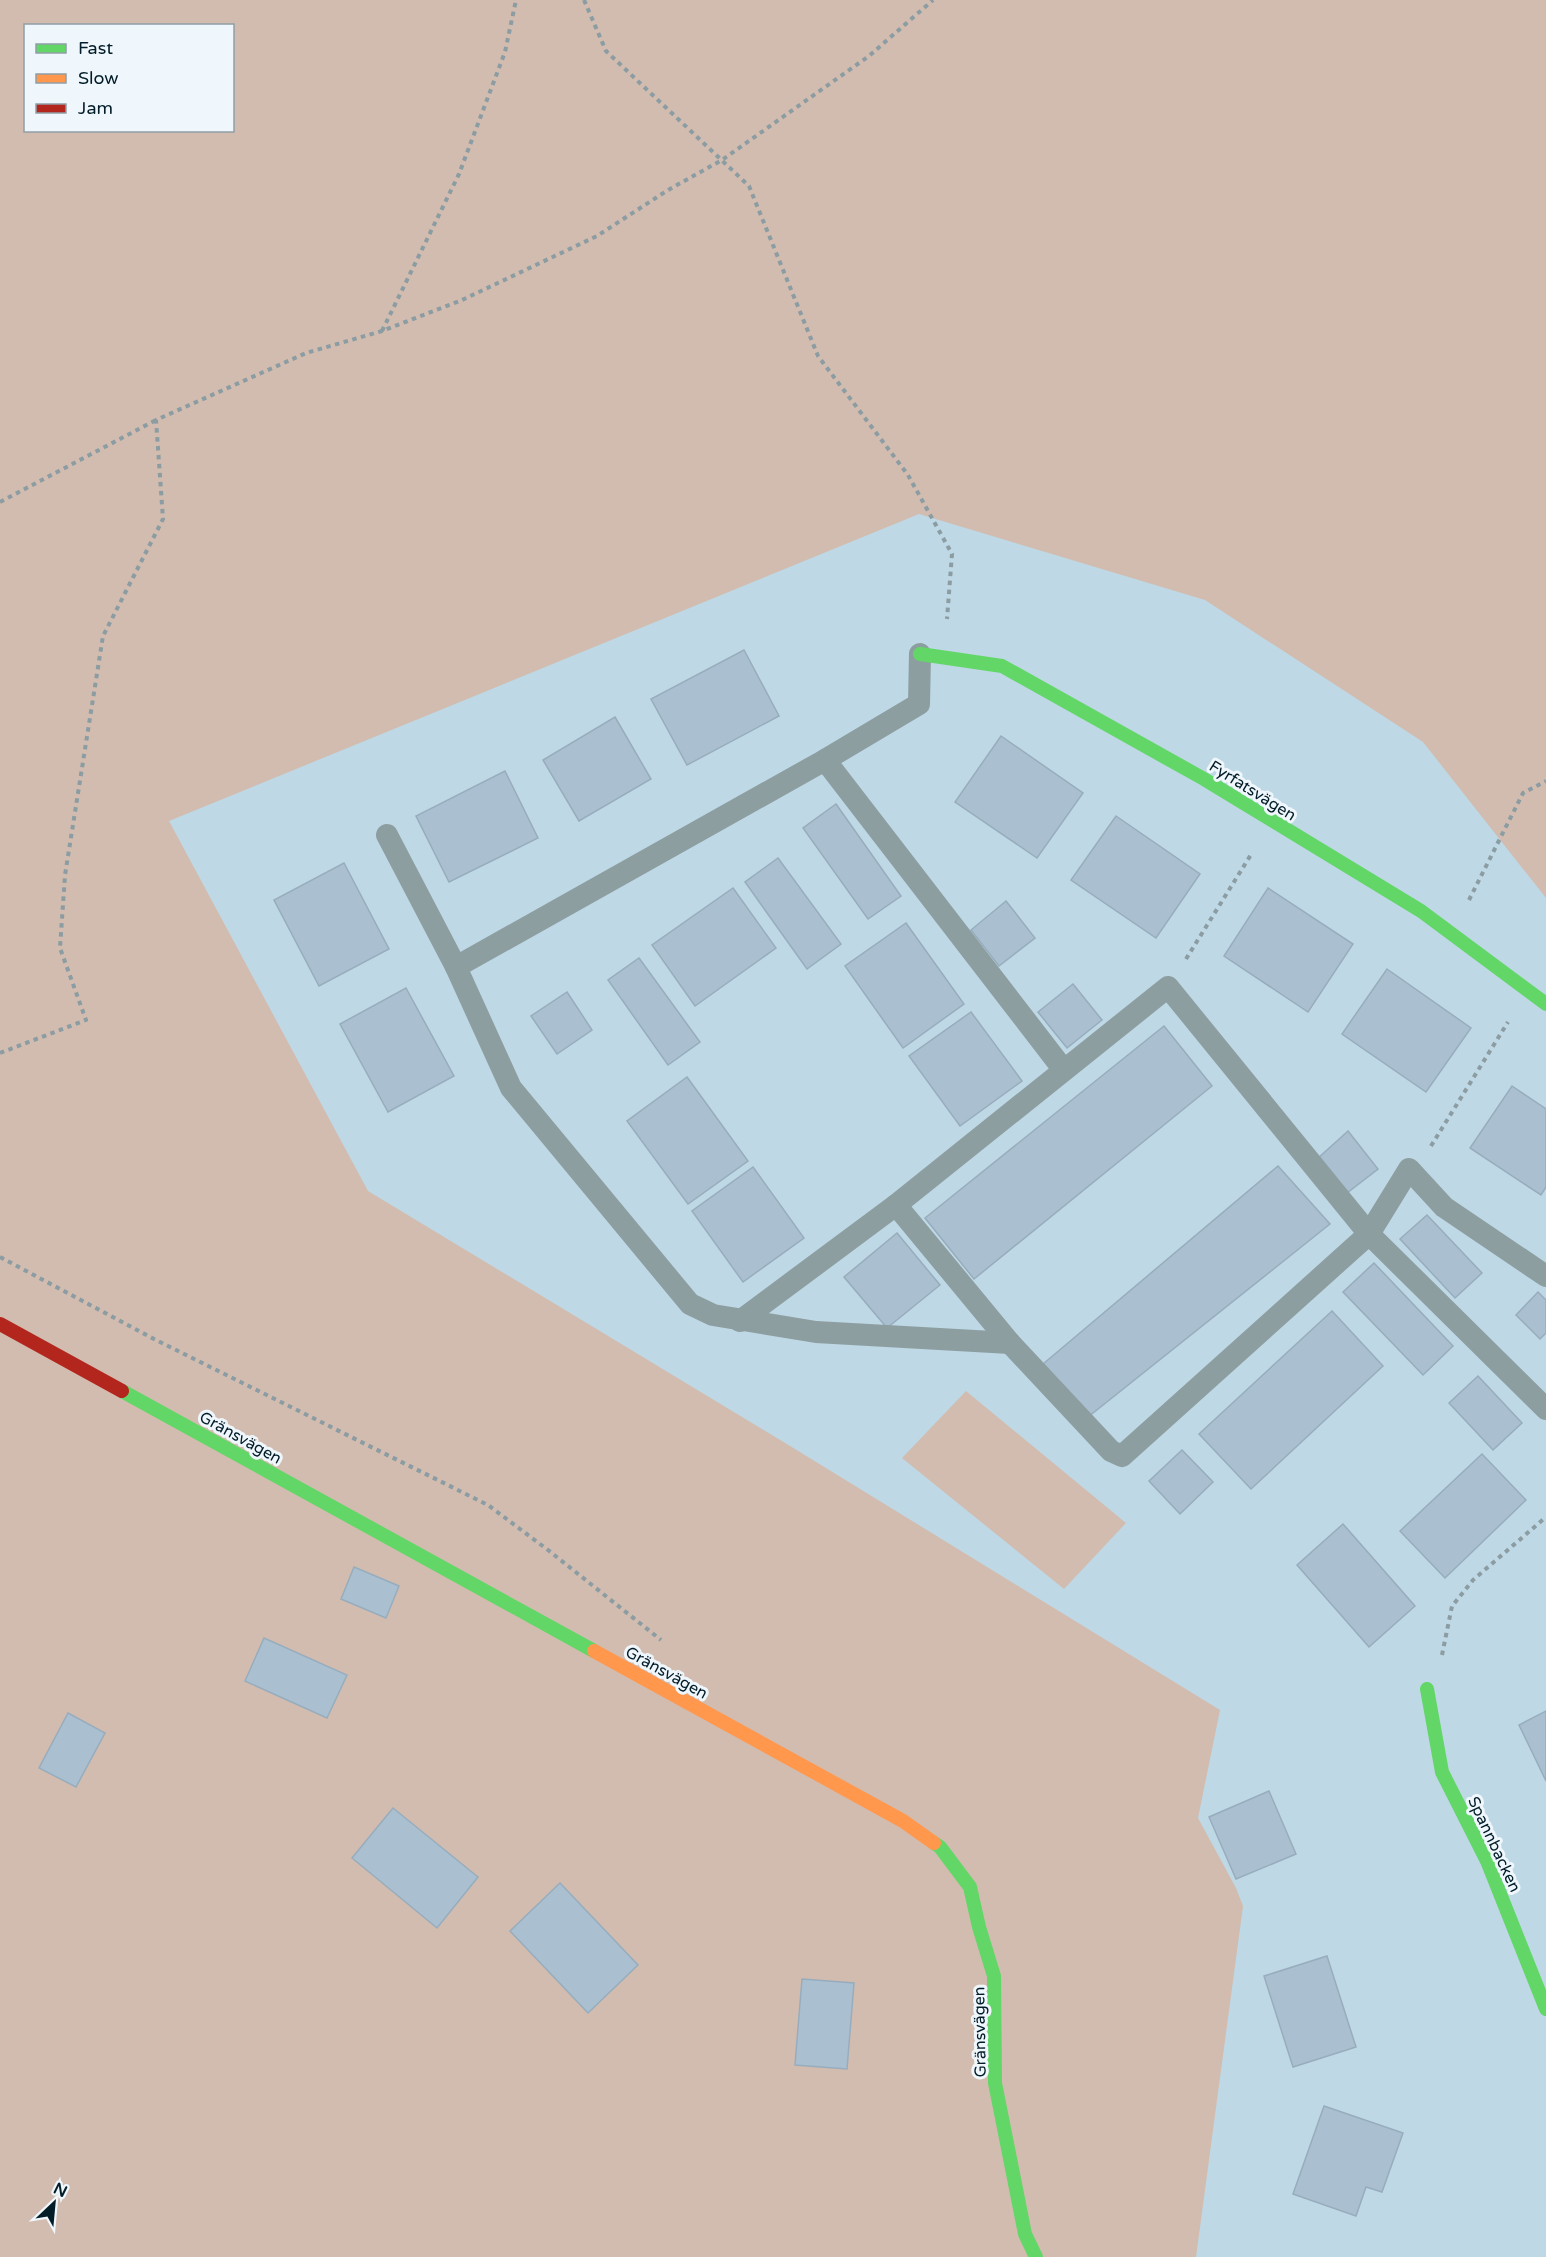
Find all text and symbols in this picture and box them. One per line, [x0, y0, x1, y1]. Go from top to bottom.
legend [24, 24, 234, 132]
text: Fast [78, 37, 113, 59]
text: Slow [78, 67, 119, 89]
text: Jam [78, 97, 113, 119]
street label: Fyrfatsvägen [1205, 756, 1300, 826]
street label: Gränsvägen [196, 1407, 285, 1469]
street label: Gränsvägen [622, 1642, 711, 1704]
street label: Spannbacken [1463, 1793, 1525, 1895]
street label: Gränsvägen [969, 1986, 991, 2078]
north arrow [24, 2173, 84, 2233]
text: N [50, 2179, 70, 2202]

